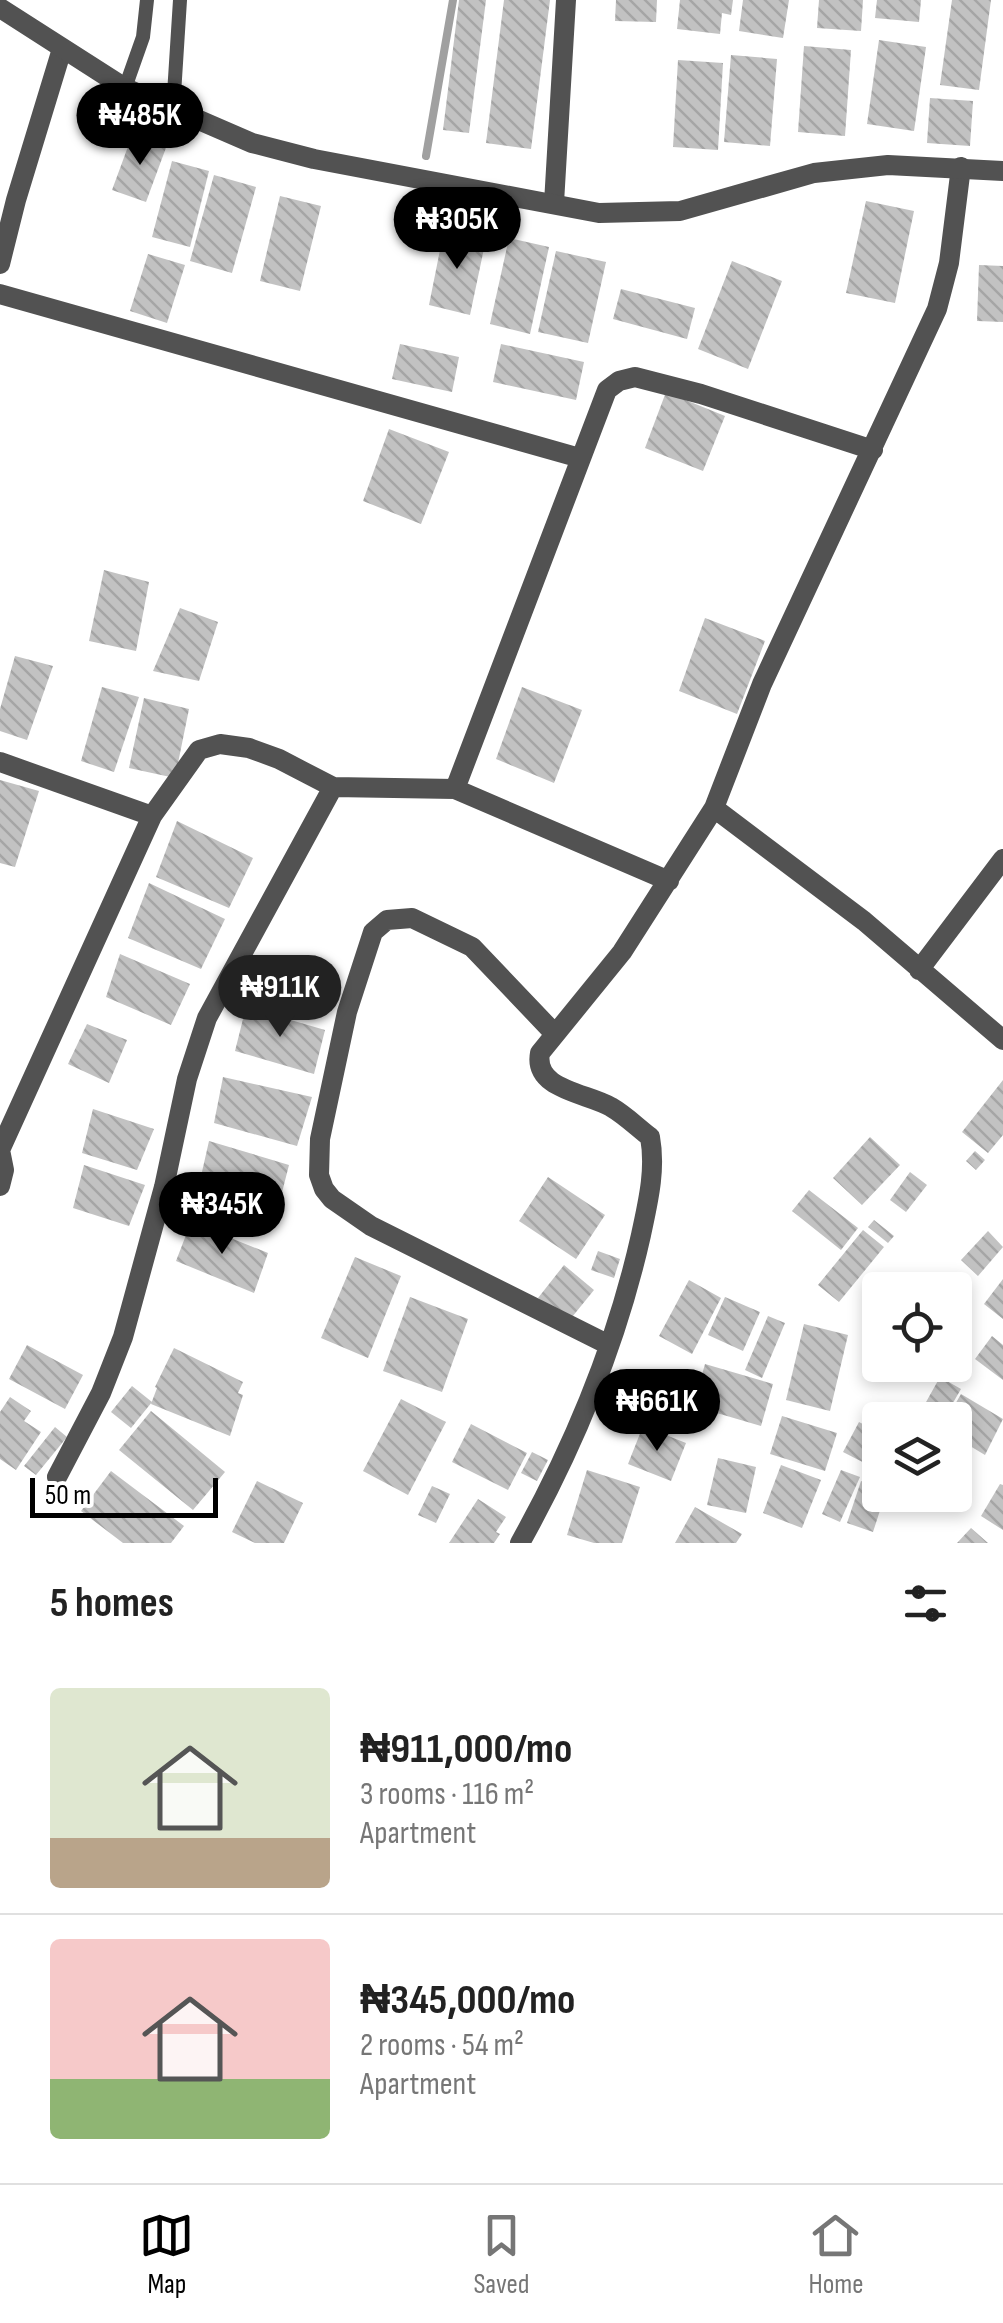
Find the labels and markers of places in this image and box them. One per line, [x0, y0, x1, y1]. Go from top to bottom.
pin: ₦485K [70, 83, 210, 168]
pin: ₦305K [387, 187, 527, 272]
pin: ₦911K [210, 955, 350, 1040]
pin: ₦345K [152, 1172, 292, 1257]
pin: ₦661K [587, 1369, 727, 1454]

